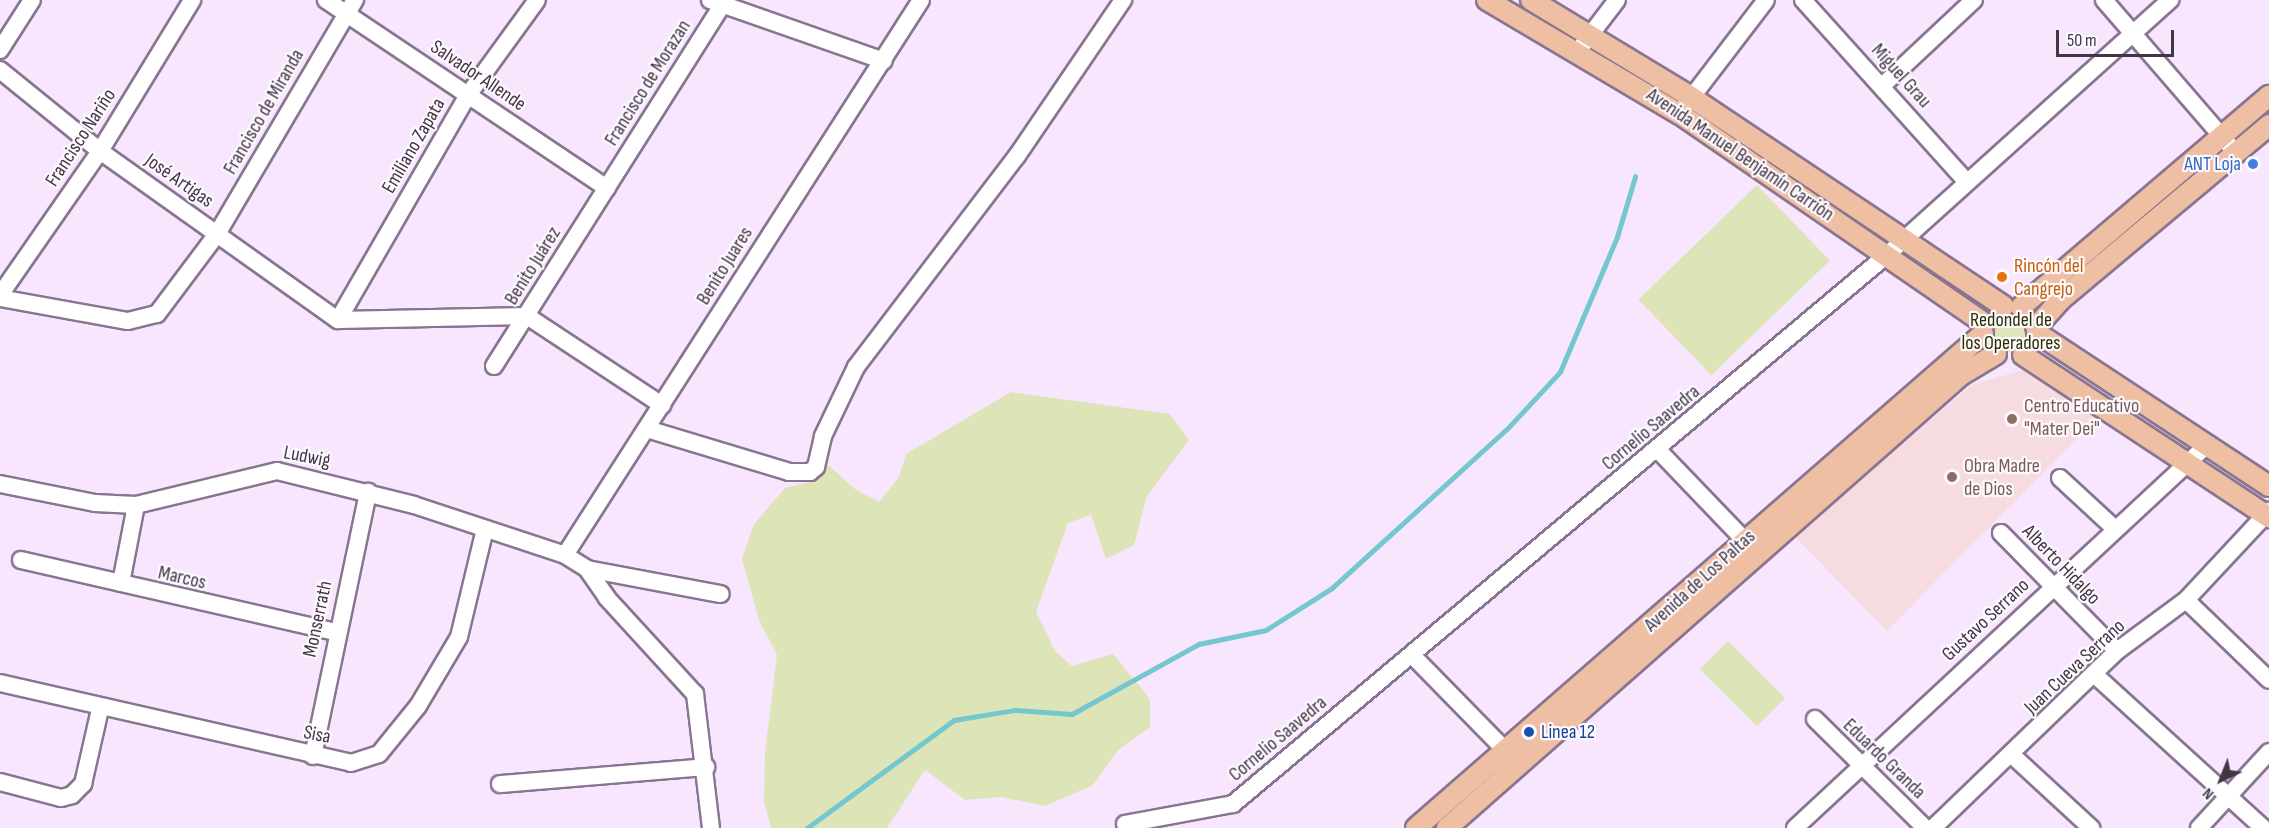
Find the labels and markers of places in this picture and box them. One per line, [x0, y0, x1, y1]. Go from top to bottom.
place label: ANT Loja [2184, 152, 2241, 176]
marker: ANT Loja [2246, 157, 2260, 171]
place label: Rincón del Cangrejo [2014, 254, 2084, 301]
marker: Rincón del Cangrejo [1995, 270, 2009, 284]
place label: Centro Educativo "Mater Dei" [2024, 395, 2139, 442]
marker: Centro Educativo "Mater Dei" [2005, 412, 2019, 426]
place label: Obra Madre de Dios [1964, 454, 2040, 501]
marker: Obra Madre de Dios [1945, 470, 1959, 484]
place label: Linea 12 [1541, 720, 1595, 744]
marker: Linea 12 [1522, 725, 1536, 739]

